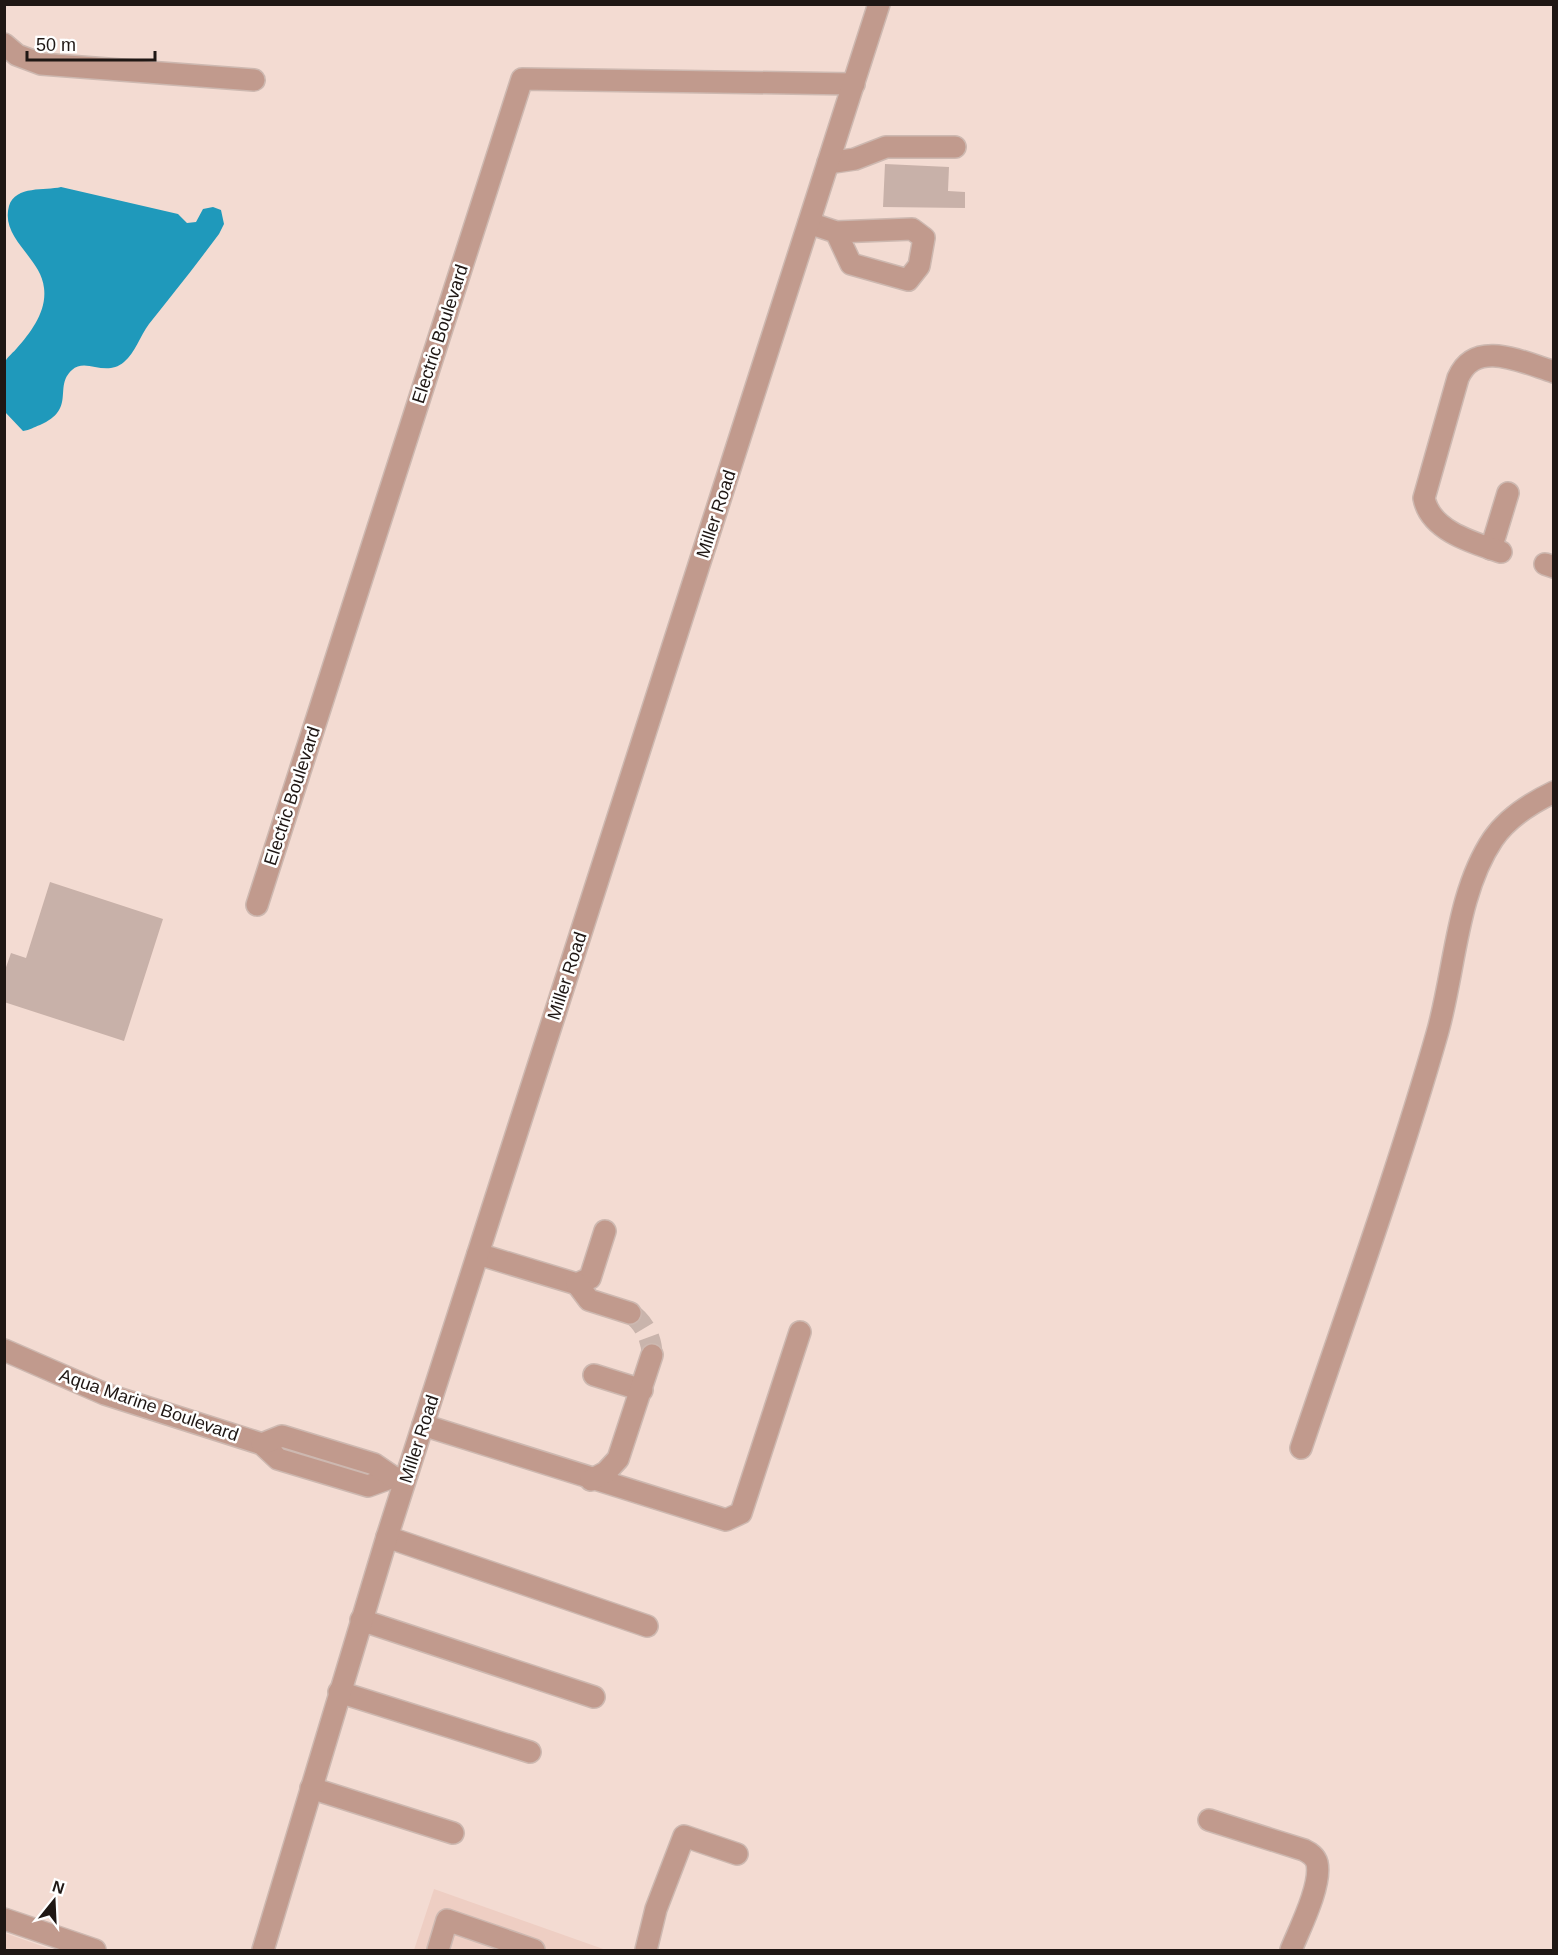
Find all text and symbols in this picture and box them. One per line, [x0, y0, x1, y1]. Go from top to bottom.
scale bar [27, 24, 154, 62]
text: 50 m [36, 35, 76, 55]
street label: Electric Boulevard [408, 262, 472, 406]
street label: Miller Road [692, 468, 740, 560]
street label: Electric Boulevard [260, 724, 324, 868]
street label: Miller Road [543, 930, 591, 1022]
street label: Aqua Marine Boulevard [57, 1365, 241, 1445]
street label: Miller Road [395, 1393, 443, 1485]
north arrow [24, 1871, 84, 1931]
text: N [50, 1877, 67, 1897]

